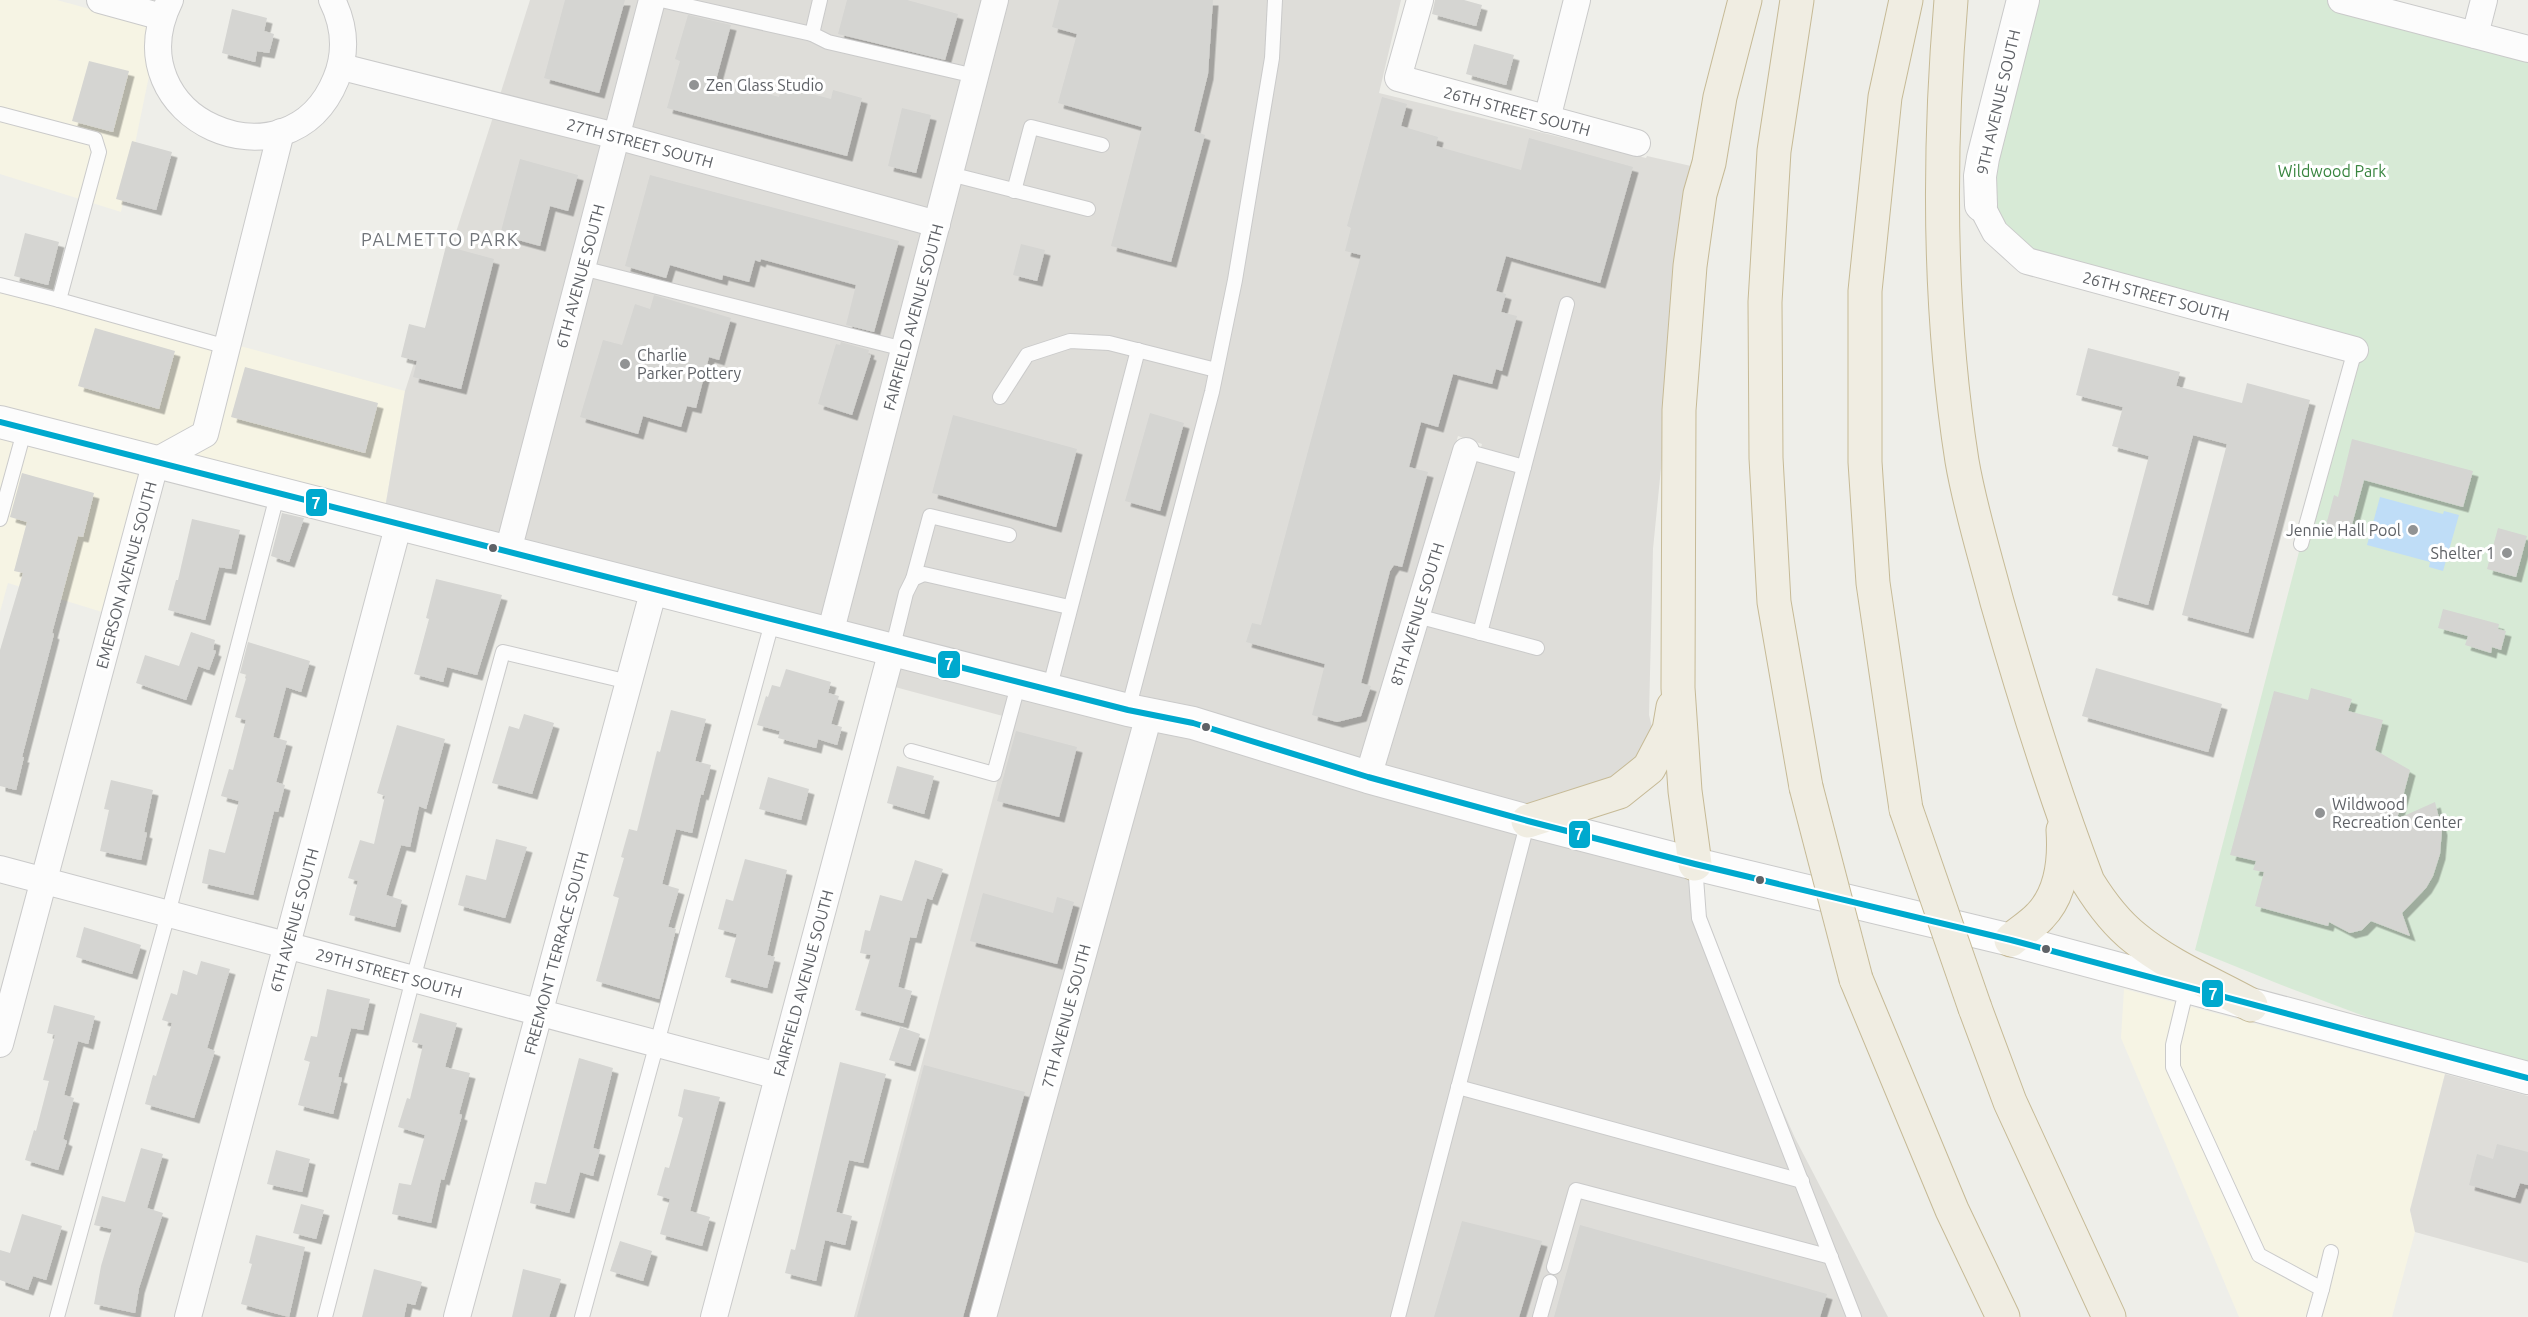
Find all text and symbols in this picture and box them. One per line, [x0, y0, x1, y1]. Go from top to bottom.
street label: 9TH AVENUE SOUTH [1973, 28, 2023, 176]
place label: Zen Glass Studio [706, 76, 824, 94]
marker: Zen Glass Studio [687, 78, 701, 92]
street label: 26TH STREET SOUTH [1442, 83, 1592, 139]
street label: 27TH STREET SOUTH [565, 115, 715, 171]
park label: Wildwood Park [2278, 162, 2386, 180]
street label: 6TH AVENUE SOUTH [552, 202, 608, 350]
street label: FAIRFIELD AVENUE SOUTH [879, 222, 947, 412]
district label: PALMETTO PARK [361, 229, 519, 249]
street label: 26TH STREET SOUTH [2081, 268, 2231, 324]
place label: Charlie Parker Pottery [637, 346, 742, 382]
marker: Charlie Parker Pottery [618, 357, 632, 371]
street label: EMERSON AVENUE SOUTH [92, 479, 160, 671]
line badge: 7 [305, 488, 328, 517]
text: 7 [311, 494, 321, 512]
place label: Jennie Hall Pool [2286, 521, 2401, 539]
marker: Jennie Hall Pool [2406, 523, 2420, 537]
street label: 8TH AVENUE SOUTH [1387, 540, 1447, 688]
unlabelled marker [487, 542, 499, 554]
place label: Shelter 1 [2431, 544, 2495, 562]
marker: Shelter 1 [2500, 546, 2514, 560]
line badge: 7 [937, 650, 961, 679]
text: 7 [944, 655, 954, 673]
unlabelled marker [1200, 721, 1212, 733]
place label: Wildwood Recreation Center [2332, 795, 2463, 831]
marker: Wildwood Recreation Center [2313, 806, 2327, 820]
line badge: 7 [1568, 820, 1591, 849]
text: 7 [1574, 825, 1584, 843]
street label: 6TH AVENUE SOUTH [266, 846, 322, 994]
street label: FREEMONT TERRACE SOUTH [520, 850, 592, 1056]
unlabelled marker [1754, 874, 1766, 886]
street label: FAIRFIELD AVENUE SOUTH [769, 888, 837, 1078]
street label: 7TH AVENUE SOUTH [1038, 942, 1094, 1090]
unlabelled marker [2040, 943, 2052, 955]
street label: 29TH STREET SOUTH [314, 945, 464, 1001]
line badge: 7 [2201, 979, 2224, 1008]
text: 7 [2208, 985, 2218, 1003]

